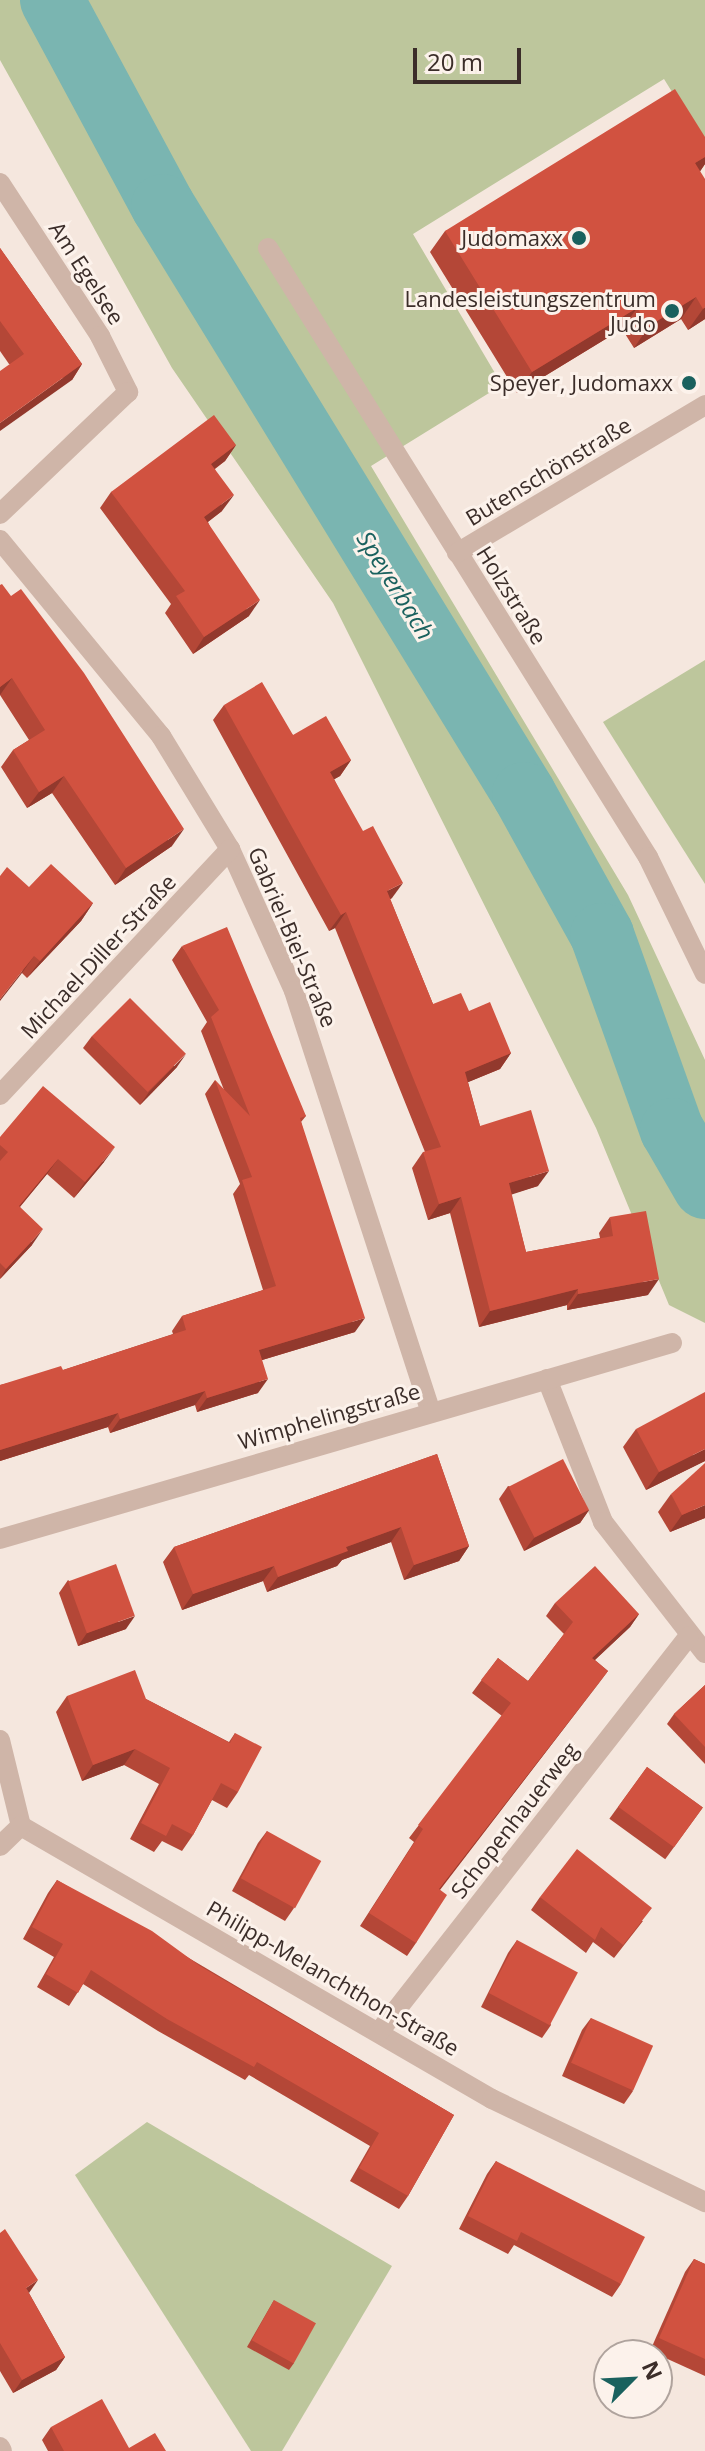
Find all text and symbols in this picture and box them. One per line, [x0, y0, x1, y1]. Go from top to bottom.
scale bar [417, 32, 525, 82]
text: 20 m [427, 45, 483, 78]
street label: Am Egelsee [44, 217, 130, 329]
place label: Judomaxx [461, 225, 563, 251]
marker: Judomaxx [570, 229, 588, 247]
place label: Landesleistungszentrum Judo [404, 285, 656, 336]
marker: Landesleistungszentrum Judo [663, 302, 681, 320]
place label: Speyer, Judomaxx [490, 370, 673, 396]
marker: Speyer, Judomaxx [680, 374, 698, 392]
street label: Butenschönstraße [461, 411, 635, 531]
water label: Speyerbach [351, 525, 441, 645]
street label: Holzstraße [471, 541, 553, 649]
street label: Gabriel-Biel-Straße [243, 843, 343, 1031]
street label: Michael-Diller-Straße [15, 868, 181, 1044]
street label: Wimphelingstraße [235, 1377, 423, 1455]
street label: Schopenhauerweg [445, 1737, 583, 1903]
street label: Philipp-Melanchthon-Straße [202, 1895, 464, 2061]
north arrow [593, 2339, 673, 2419]
text: N [636, 2356, 670, 2384]

